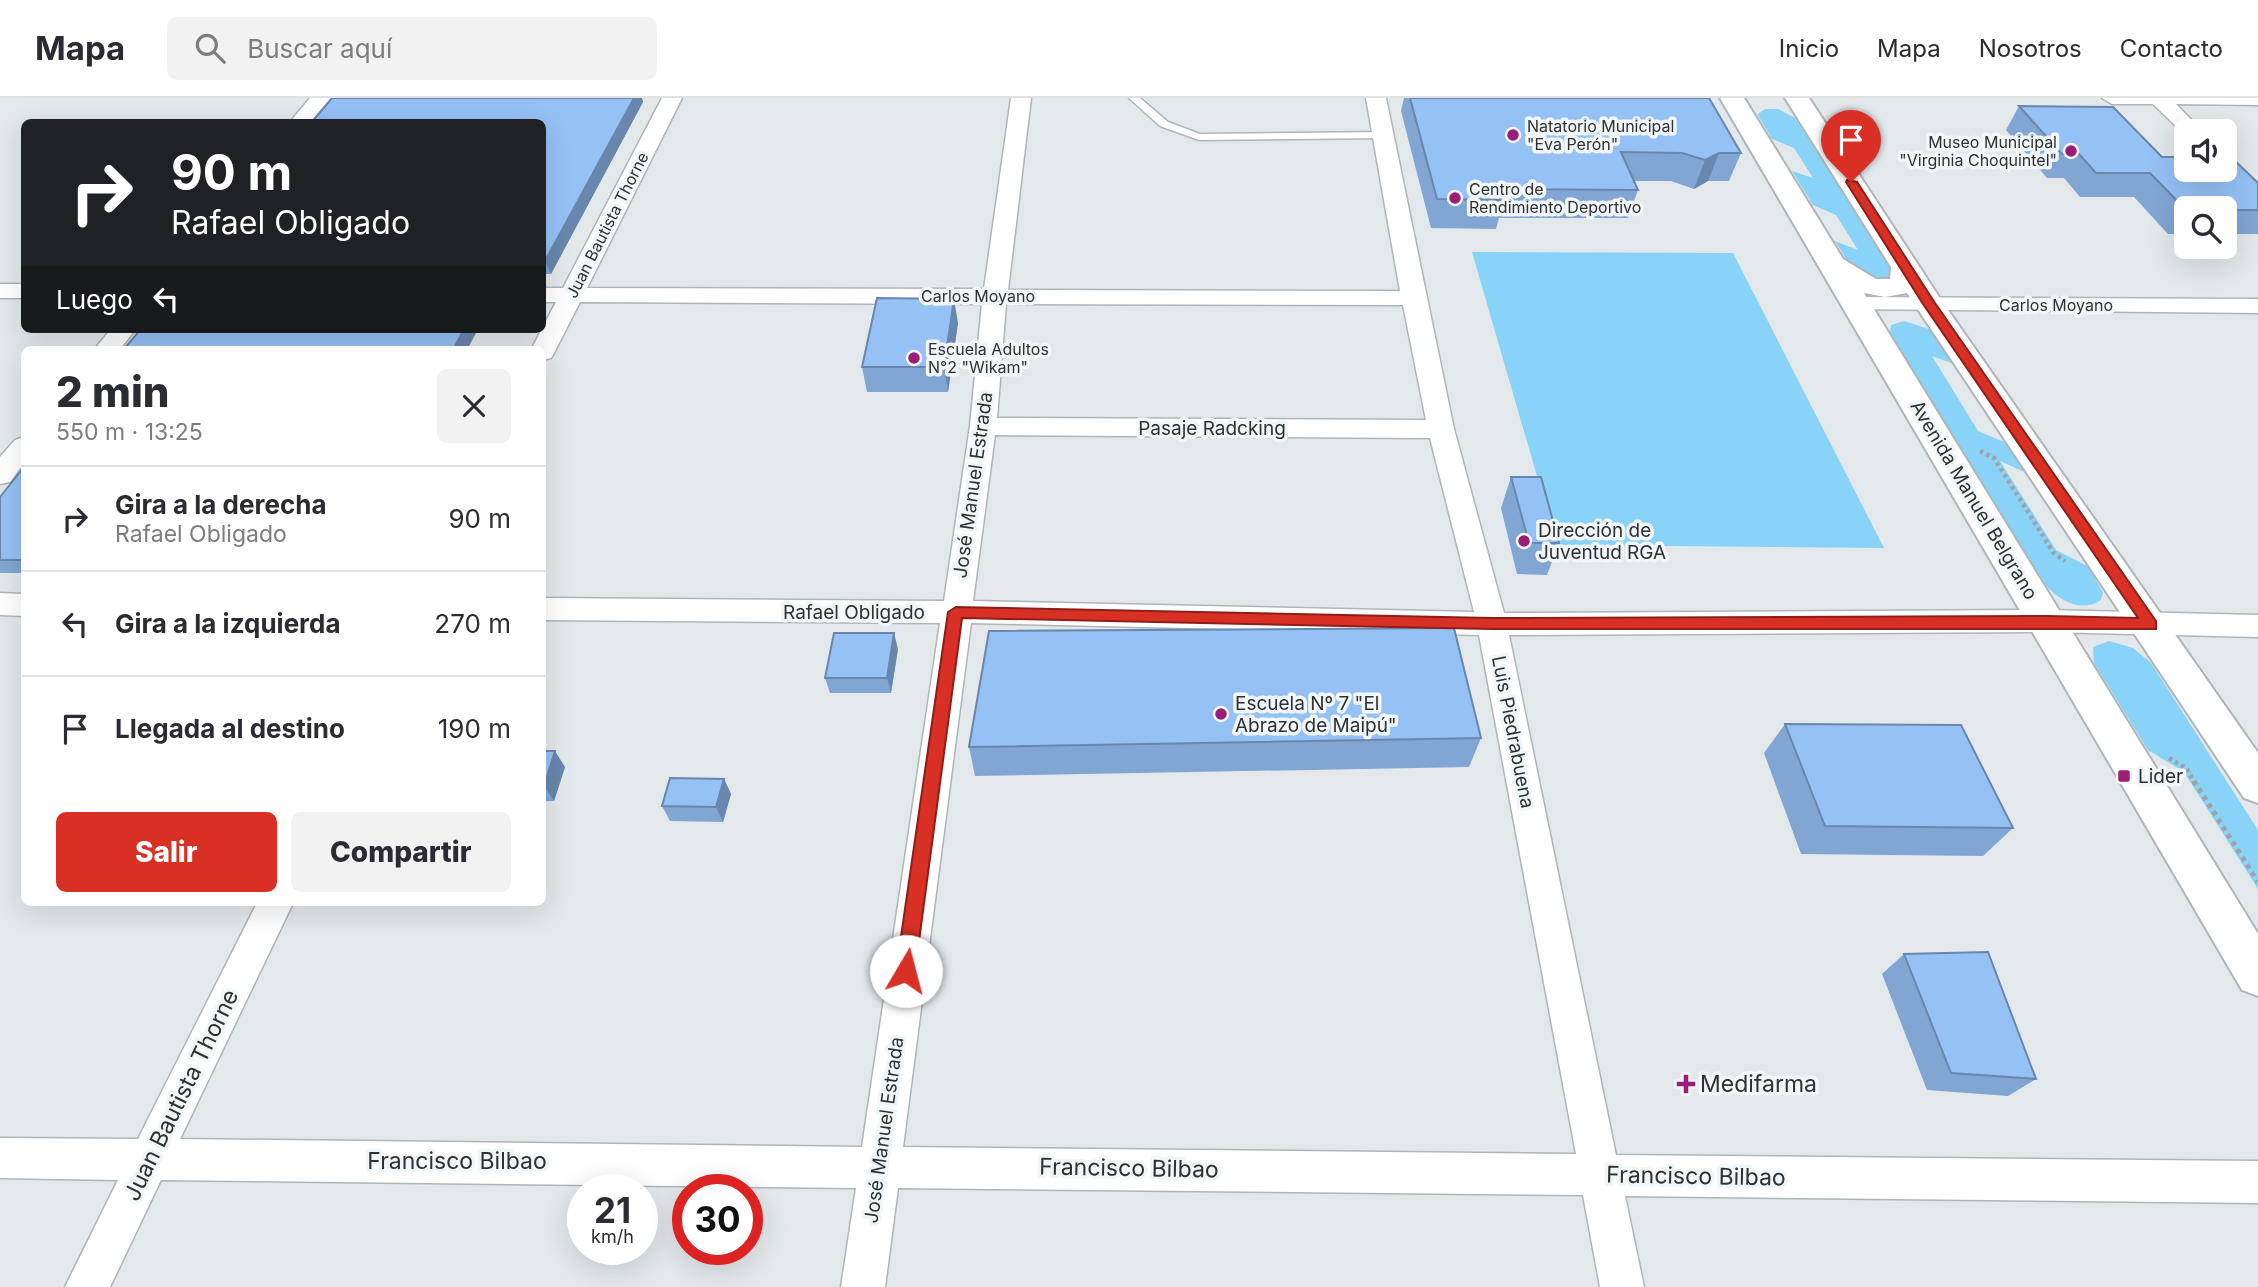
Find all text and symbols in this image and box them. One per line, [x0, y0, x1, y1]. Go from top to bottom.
search box [167, 17, 657, 80]
text: Mapa [35, 28, 125, 68]
icon: search [191, 29, 229, 67]
text: Buscar aquí [247, 33, 392, 64]
text: Inicio [1779, 34, 1839, 63]
text: Mapa [1877, 34, 1941, 63]
text: Nosotros [1979, 34, 2082, 63]
text: Contacto [2120, 34, 2223, 63]
pin [1821, 110, 1881, 182]
place label: Natatorio Municipal "Eva Perón" [1527, 116, 1674, 154]
map controls [2174, 119, 2237, 259]
button: sound [2174, 119, 2237, 182]
icon: arrive [1832, 121, 1870, 159]
marker: Natatorio Municipal "Eva Perón" [1505, 127, 1521, 143]
place label: Museo Municipal "Virginia Choquintel" [1899, 132, 2057, 170]
text: 90 m [171, 143, 292, 202]
marker: Museo Municipal "Virginia Choquintel" [2063, 143, 2079, 159]
icon: right [56, 147, 147, 238]
street label: Juan Bautista Thorne [561, 149, 653, 301]
place label: Centro de Rendimiento Deportivo [1469, 179, 1641, 217]
marker: Centro de Rendimiento Deportivo [1447, 190, 1463, 206]
button: search [2174, 196, 2237, 259]
text: Rafael Obligado [171, 203, 410, 242]
icon: left [147, 280, 185, 318]
text: Luego [56, 284, 133, 315]
street label: Carlos Moyano [921, 286, 1035, 306]
street label: Carlos Moyano [1999, 295, 2113, 315]
place label: Escuela Adultos N°2 "Wikam" [928, 339, 1049, 377]
marker: Escuela Adultos N°2 "Wikam" [906, 350, 922, 366]
text: 2 min [56, 366, 170, 417]
button: close [437, 369, 511, 443]
street label: José Manuel Estrada [949, 390, 997, 580]
street label: Avenida Manuel Belgrano [1905, 396, 2043, 604]
street label: Pasaje Radcking [1138, 417, 1286, 440]
text: 550 m · 13:25 [56, 418, 203, 446]
text: Gira a la derecha [115, 489, 327, 520]
icon: right [56, 500, 94, 538]
text: 90 m [448, 503, 511, 534]
place label: Dirección de Juventud RGA [1538, 519, 1666, 564]
text: Rafael Obligado [115, 520, 287, 548]
marker: Dirección de Juventud RGA [1516, 533, 1532, 549]
street label: Rafael Obligado [783, 601, 925, 624]
icon: left [56, 605, 94, 643]
text: Gira a la izquierda [115, 608, 341, 639]
text: 270 m [434, 608, 511, 639]
street label: Luis Piedrabuena [1487, 654, 1539, 810]
place label: Escuela Nº 7 "El Abrazo de Maipú" [1235, 692, 1397, 737]
marker: Escuela Nº 7 "El Abrazo de Maipú" [1213, 706, 1229, 722]
icon: arrive [56, 710, 94, 748]
text: Llegada al destino [115, 713, 345, 744]
text: 190 m [438, 713, 511, 744]
place label: Lider [2138, 765, 2183, 788]
marker: Lider [2116, 768, 2132, 784]
button: Salir [56, 812, 277, 892]
button: Compartir [291, 812, 511, 892]
position arrow [869, 934, 943, 1008]
street label: Juan Bautista Thorne [118, 985, 244, 1205]
street label: José Manuel Estrada [860, 1035, 908, 1225]
place label: Medifarma [1700, 1070, 1817, 1098]
marker: Medifarma [1678, 1076, 1694, 1092]
street label: Francisco Bilbao [367, 1147, 547, 1175]
street label: Francisco Bilbao [1039, 1152, 1219, 1184]
street label: Francisco Bilbao [1606, 1160, 1786, 1192]
speed limit sign: 30 [672, 1174, 763, 1265]
text: 21 [594, 1189, 631, 1231]
text: km/h [591, 1226, 634, 1247]

